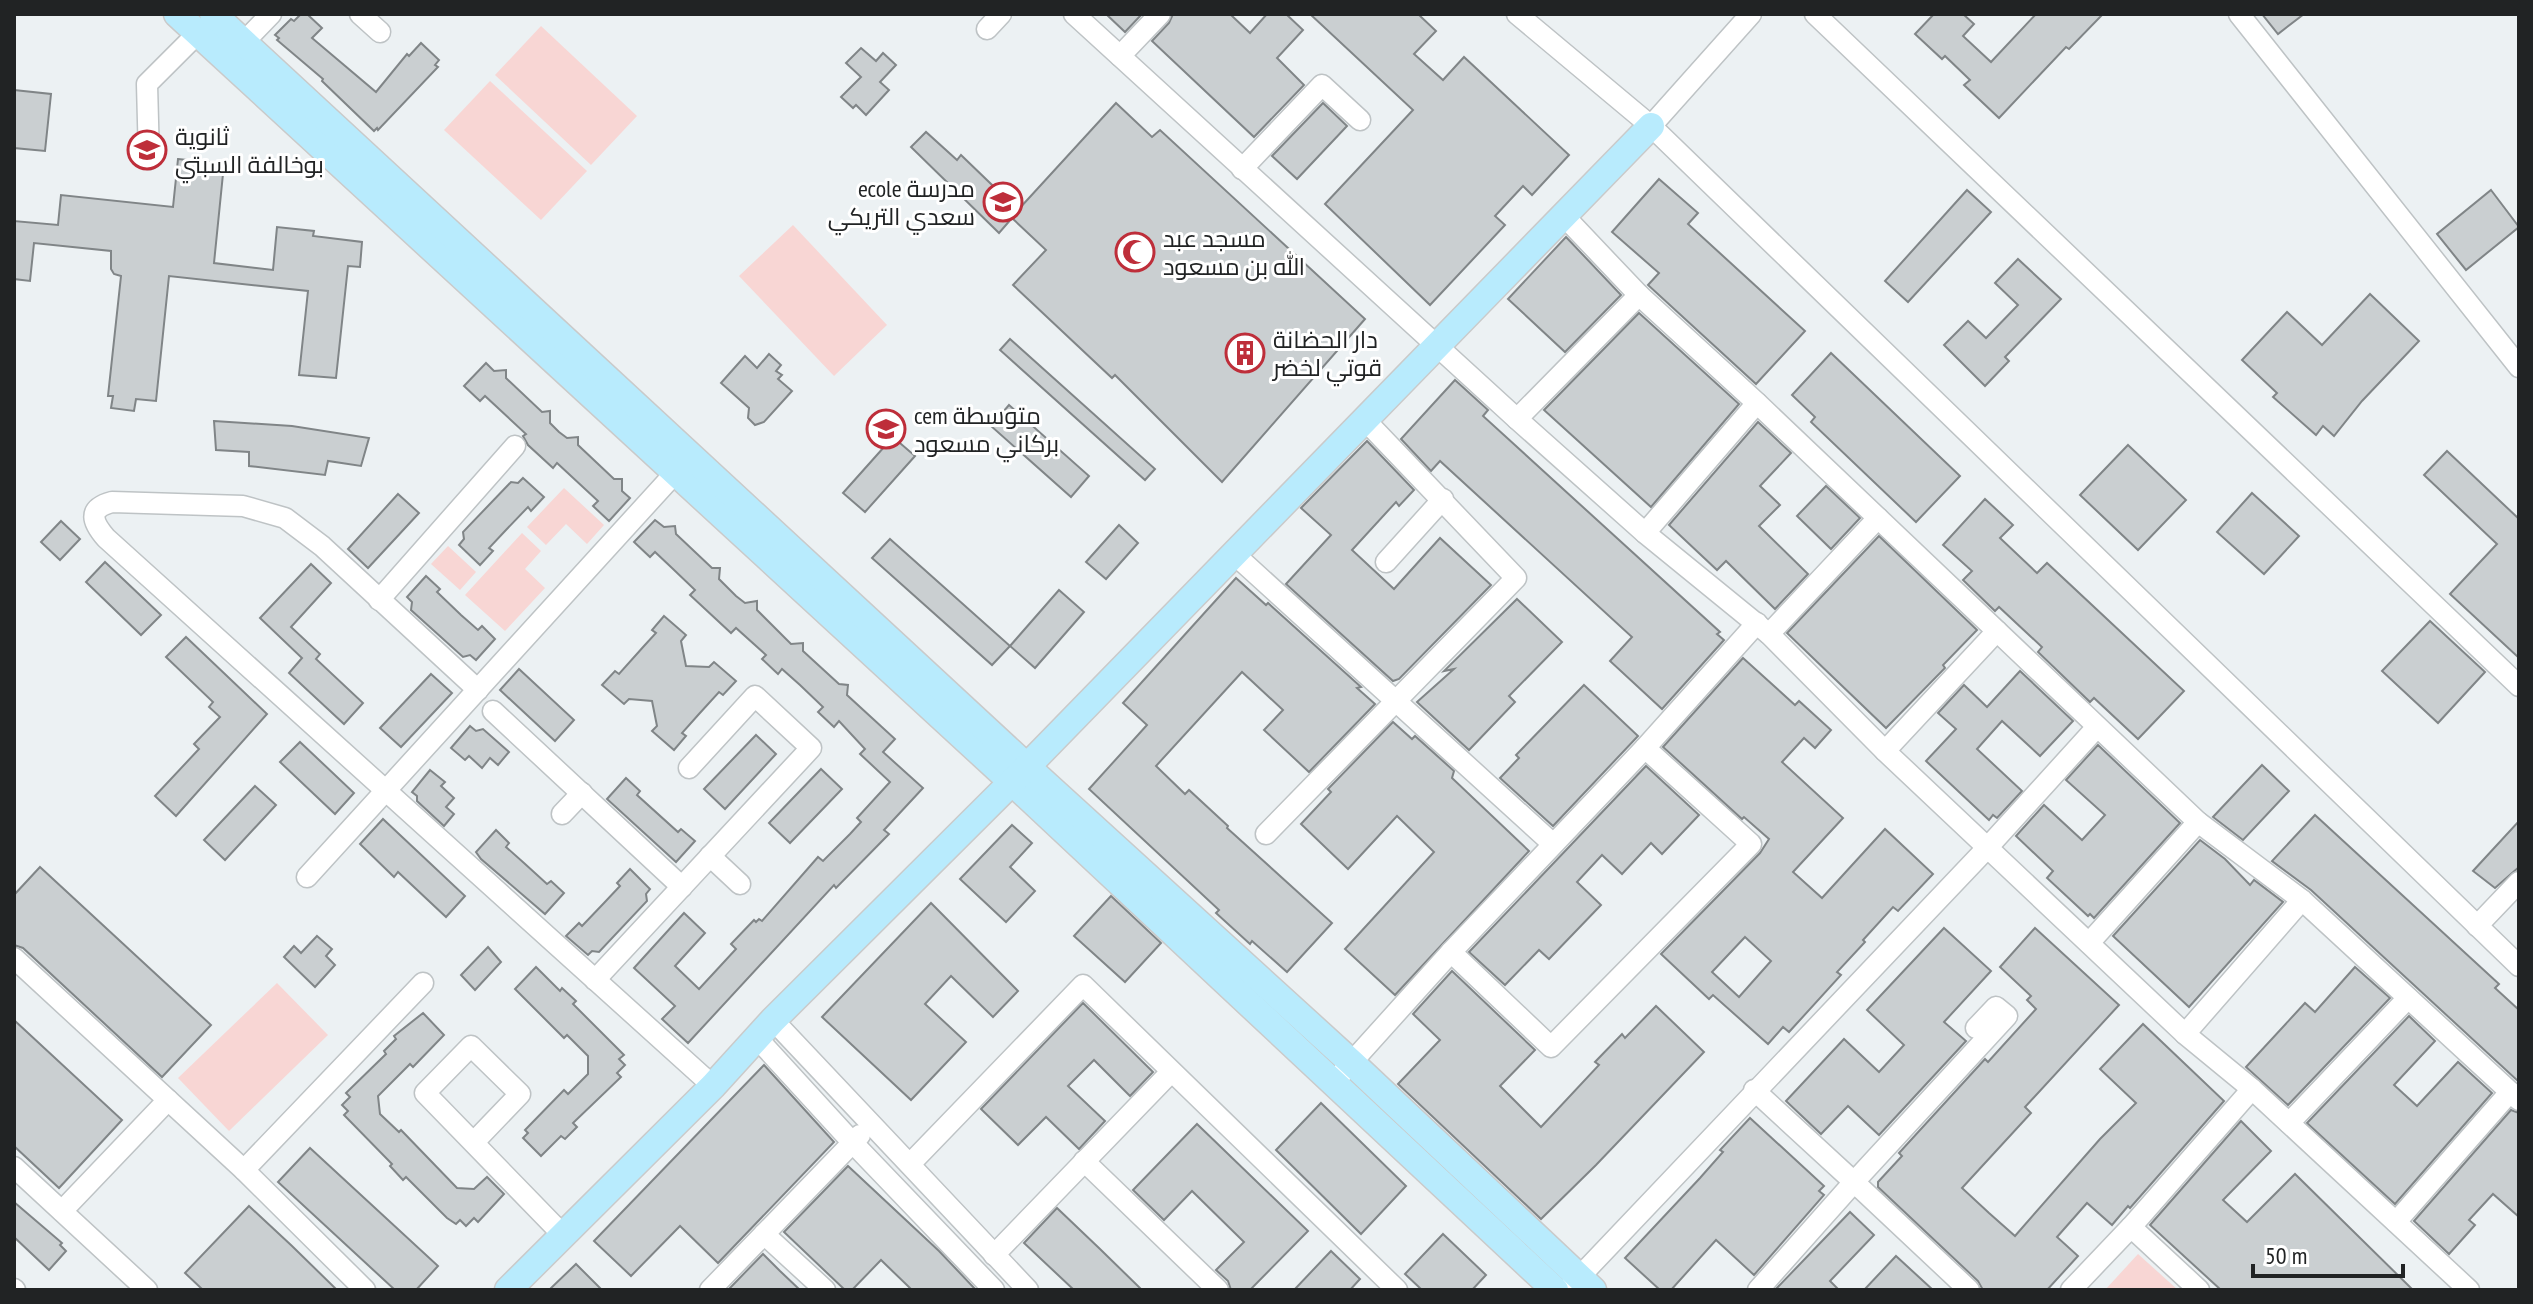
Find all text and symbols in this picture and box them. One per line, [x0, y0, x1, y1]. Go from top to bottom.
place label: ثانوية بوخالفة السبتي [175, 121, 324, 184]
school or university icon: ثانوية بوخالفة السبتي [126, 129, 168, 171]
place label: ecole مدرسة سعدي التريكي [828, 173, 975, 236]
school or university icon: ecole مدرسة سعدي التريكي [982, 181, 1024, 223]
place label: مسجد عبد الله بن مسعود [1163, 223, 1305, 282]
mosque icon: مسجد عبد الله بن مسعود [1114, 231, 1156, 273]
place label: دار الحضانة قوتي لخضر [1271, 324, 1382, 387]
building icon: دار الحضانة قوتي لخضر [1224, 332, 1266, 374]
place label: cem متوسطة بركاني مسعود [914, 400, 1059, 463]
school or university icon: cem متوسطة بركاني مسعود [865, 408, 907, 450]
scale bar [2253, 1228, 2403, 1278]
text: 50 m [2265, 1240, 2307, 1271]

